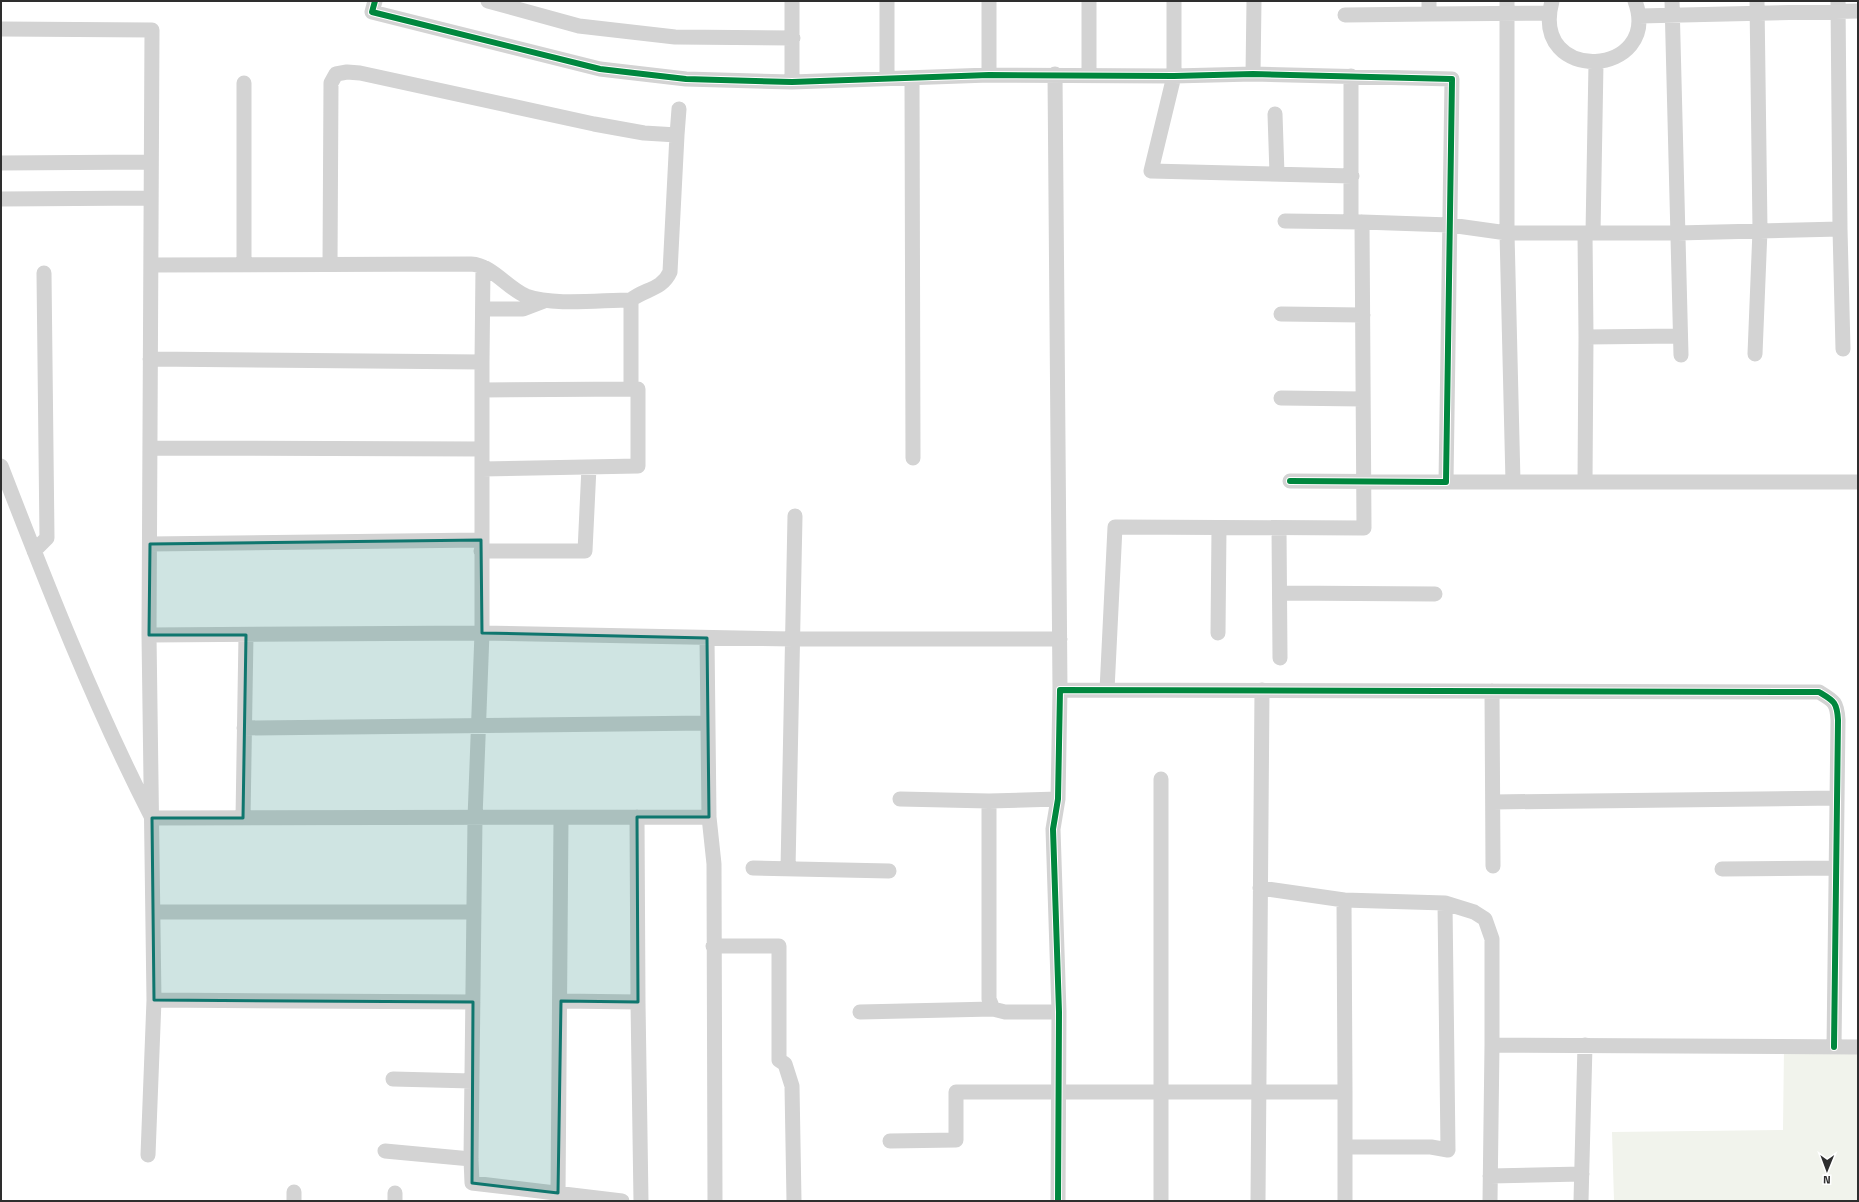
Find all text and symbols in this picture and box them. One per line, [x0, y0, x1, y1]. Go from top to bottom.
north arrow [1807, 1150, 1847, 1190]
text: N [1823, 1172, 1831, 1188]

